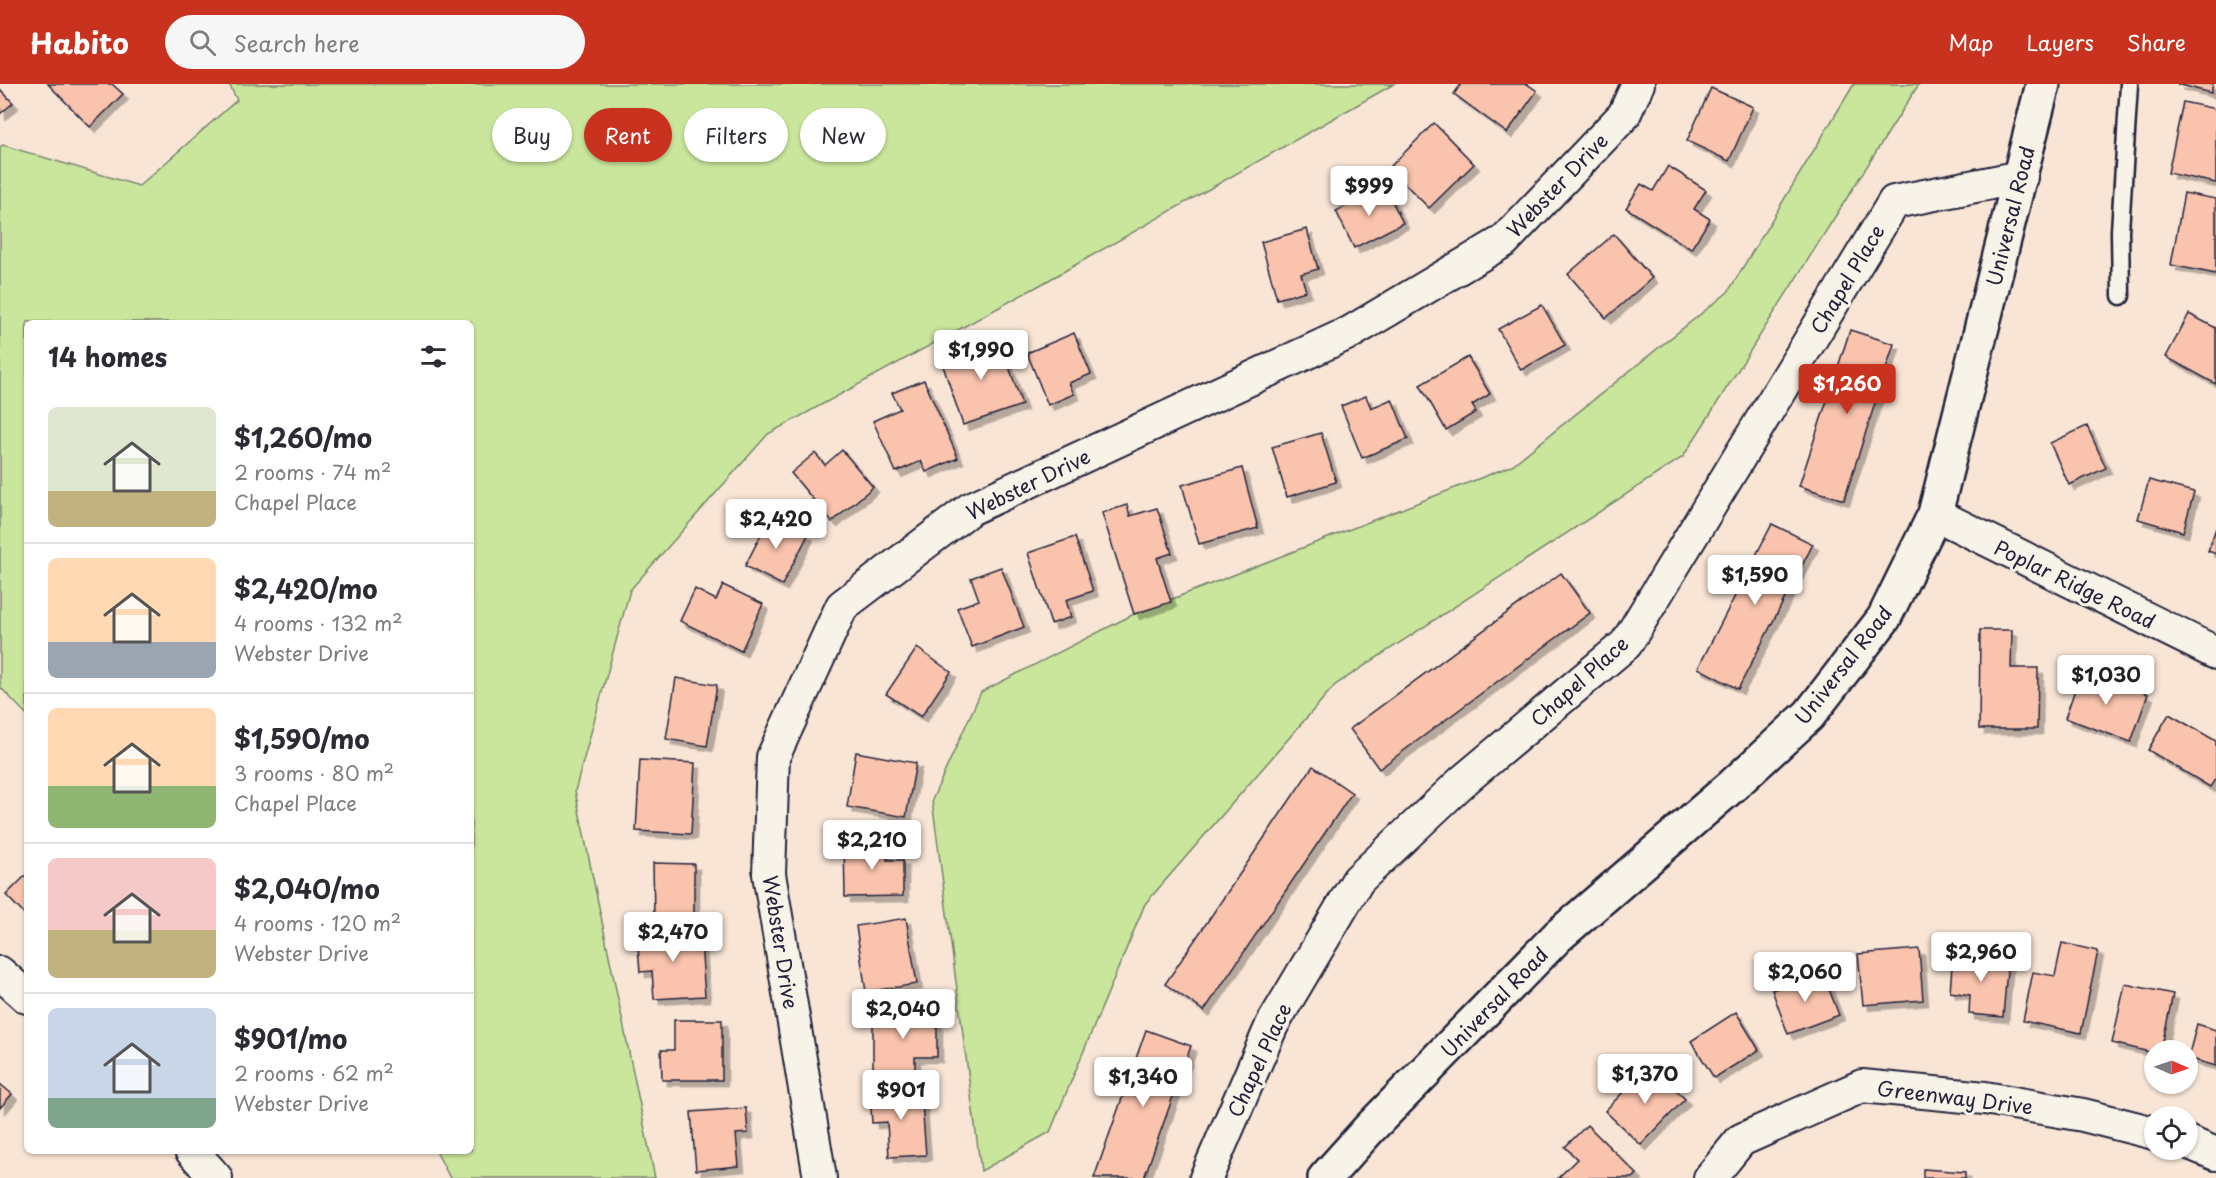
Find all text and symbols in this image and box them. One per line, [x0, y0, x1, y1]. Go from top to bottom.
search box [165, 15, 585, 69]
text: Habito [30, 21, 129, 64]
icon: search [186, 26, 219, 59]
text: Search here [234, 26, 360, 59]
text: Map [1949, 26, 1993, 58]
text: Layers [2026, 26, 2094, 58]
text: Share [2127, 26, 2186, 58]
chip: Buy [492, 108, 572, 162]
chip: Rent [584, 108, 672, 162]
chip: Filters [684, 108, 788, 162]
chip: New [800, 108, 886, 162]
street label: Webster Drive [1499, 126, 1615, 244]
street label: Universal Road [1978, 143, 2042, 289]
pin: $999 [1333, 166, 1405, 217]
text: $999 [1344, 170, 1394, 200]
street label: Chapel Place [1802, 219, 1892, 339]
pin: $1,990 [932, 330, 1030, 381]
text: $1,990 [948, 334, 1014, 364]
text: 14 homes [48, 337, 167, 376]
icon: filters [417, 340, 450, 373]
pin: $1,260 [1798, 364, 1896, 415]
text: $1,260 [1813, 368, 1881, 398]
text: $1,260/mo [234, 418, 372, 457]
icon: home [96, 431, 168, 503]
street label: Webster Drive [961, 441, 1095, 527]
text: 2 rooms · 74 m² [234, 457, 391, 487]
text: Chapel Place [234, 487, 357, 517]
pin: $2,420 [727, 499, 825, 550]
text: $2,420 [740, 503, 812, 533]
street label: Poplar Ridge Road [1989, 532, 2161, 636]
pin: $1,590 [1706, 555, 1804, 606]
text: $1,590 [1722, 559, 1788, 589]
text: $2,420/mo [234, 569, 378, 608]
icon: home [96, 582, 168, 654]
street label: Universal Road [1787, 599, 1899, 731]
text: 4 rooms · 132 m² [234, 608, 403, 638]
street label: Chapel Place [1523, 629, 1635, 733]
text: Webster Drive [234, 638, 369, 668]
pin: $1,030 [2057, 655, 2155, 706]
text: $1,030 [2071, 659, 2141, 689]
text: $1,590/mo [234, 719, 370, 758]
icon: home [96, 732, 168, 804]
text: 3 rooms · 80 m² [234, 758, 394, 788]
text: Chapel Place [234, 788, 357, 818]
pin: $2,210 [823, 820, 921, 871]
text: $2,210 [837, 824, 907, 854]
text: $2,040/mo [234, 869, 380, 908]
street label: Webster Drive [756, 873, 806, 1011]
icon: home [96, 882, 168, 954]
text: 4 rooms · 120 m² [234, 908, 401, 938]
pin: $2,470 [624, 912, 722, 963]
text: $2,470 [638, 916, 708, 946]
pin: $2,960 [1932, 932, 2030, 983]
text: $2,960 [1945, 936, 2017, 966]
text: Webster Drive [234, 938, 369, 968]
street label: Universal Road [1433, 940, 1555, 1064]
pin: $2,060 [1756, 952, 1854, 1003]
text: $2,060 [1768, 956, 1842, 986]
pin: $2,040 [854, 989, 952, 1040]
text: $2,040 [866, 993, 940, 1023]
street label: Chapel Place [1219, 998, 1299, 1122]
text: $901/mo [234, 1019, 347, 1058]
icon: home [96, 1032, 168, 1104]
north arrow [2144, 1040, 2198, 1094]
map controls [2144, 1040, 2198, 1160]
pin: $1,370 [1596, 1054, 1694, 1105]
pin: $1,340 [1094, 1057, 1192, 1108]
text: 2 rooms · 62 m² [234, 1058, 394, 1088]
text: $1,370 [1612, 1058, 1678, 1088]
text: $1,340 [1108, 1061, 1178, 1091]
pin: $901 [865, 1070, 937, 1121]
street label: Greenway Drive [1876, 1073, 2034, 1121]
text: $901 [876, 1074, 926, 1104]
text: Webster Drive [234, 1088, 369, 1118]
button: locate [2144, 1106, 2198, 1160]

